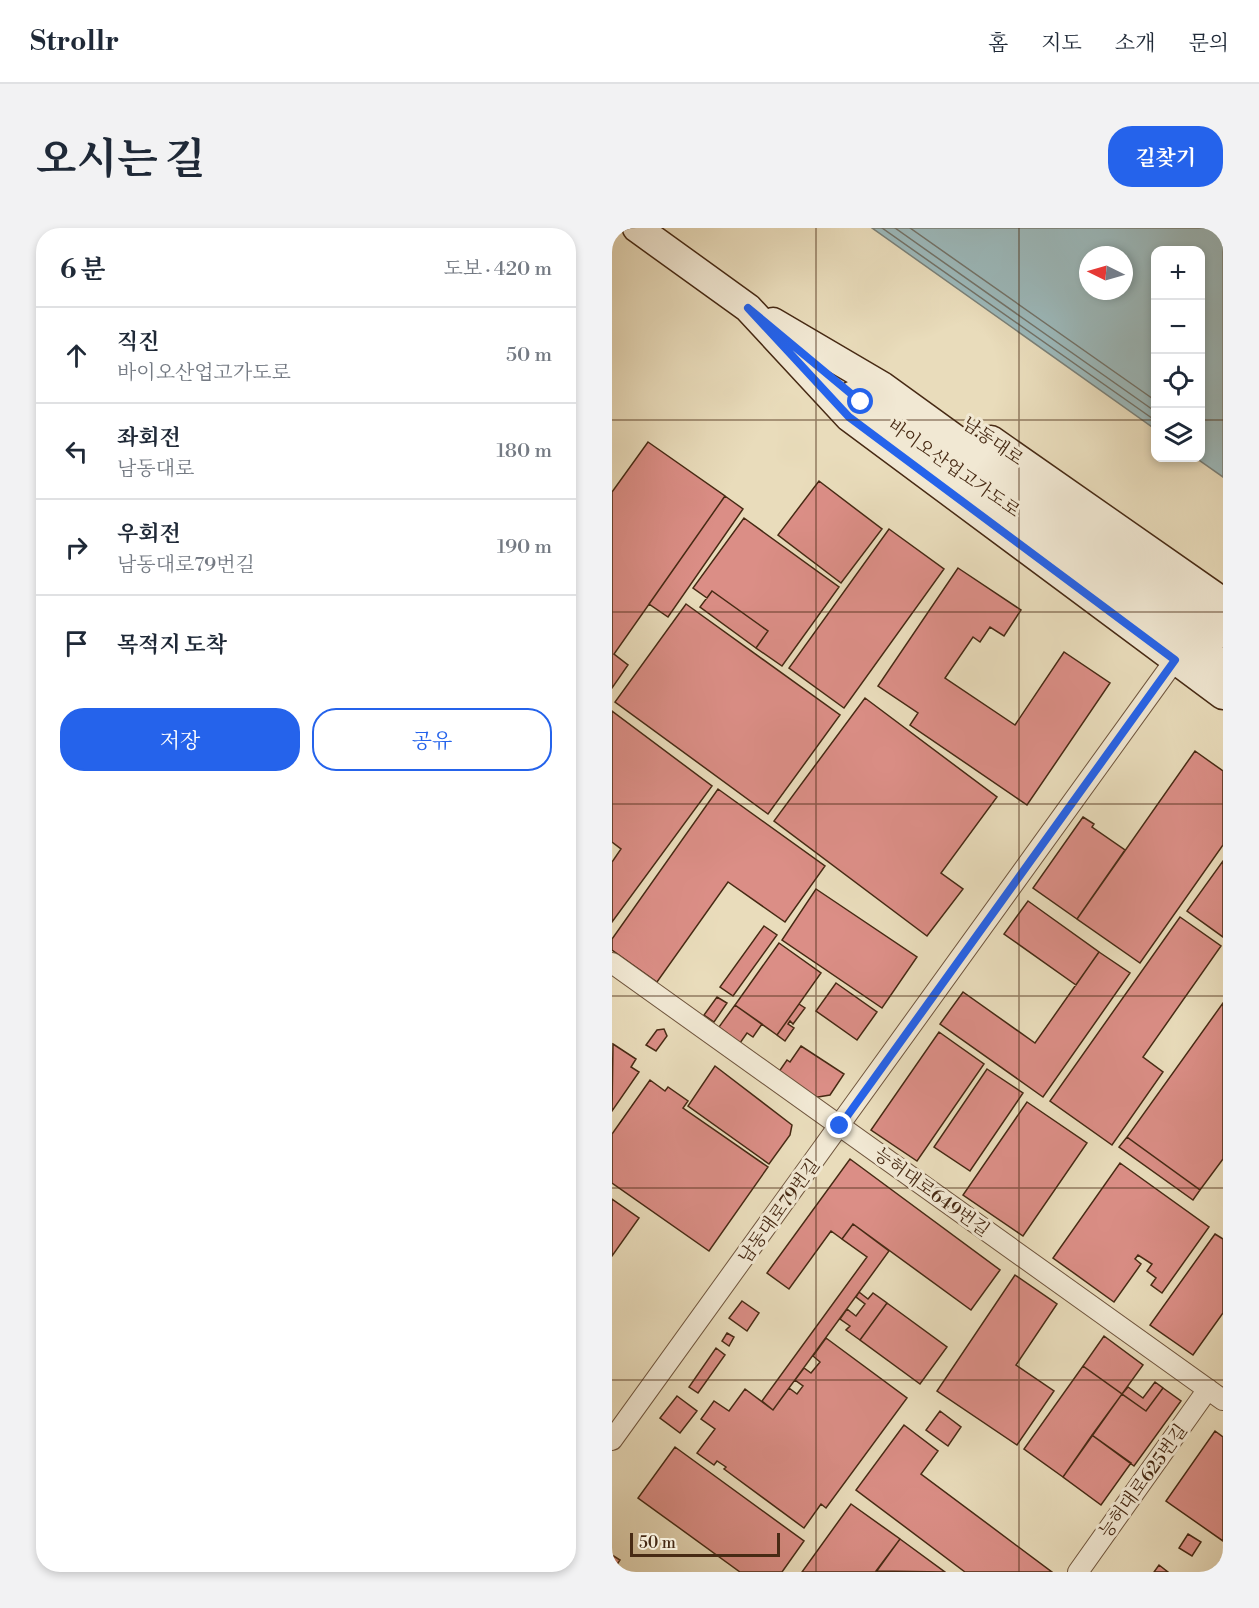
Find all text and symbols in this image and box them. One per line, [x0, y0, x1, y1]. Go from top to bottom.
text: Strollr [30, 24, 119, 59]
text: 홈 [988, 31, 1008, 57]
text: 지도 [1041, 31, 1082, 57]
text: 소개 [1115, 31, 1155, 57]
text: 문의 [1188, 31, 1229, 57]
button: 길찾기 [1108, 126, 1223, 187]
text: 오시는 길 [36, 134, 205, 187]
north arrow [1079, 246, 1133, 300]
map controls [1151, 246, 1205, 462]
button: + [1151, 246, 1205, 300]
text: 6 분 [60, 254, 106, 286]
text: 도보 · 420 m [444, 257, 552, 282]
button: − [1151, 300, 1205, 354]
text: 직진 [117, 329, 160, 356]
icon: ahead [60, 339, 93, 372]
text: 50 m [506, 343, 552, 368]
button: locate [1151, 354, 1205, 408]
text: 바이오산업고가도로 [117, 361, 291, 386]
route start [847, 388, 873, 414]
button: layers [1151, 408, 1205, 462]
street label: 남동대로 [958, 412, 1028, 471]
street label: 바이오산업고가도로 [883, 414, 1024, 523]
text: 좌회전 [117, 425, 181, 452]
icon: left [60, 435, 93, 468]
text: 180 m [497, 439, 552, 464]
text: 남동대로 [117, 457, 194, 482]
text: 우회전 [117, 521, 181, 548]
icon: right [60, 531, 93, 564]
text: 190 m [497, 535, 552, 560]
text: 남동대로79번길 [117, 553, 255, 578]
icon: arrive [60, 627, 93, 660]
text: 목적지 도착 [117, 632, 227, 659]
button: 저장 [60, 708, 300, 771]
button: 공유 [312, 708, 552, 771]
route end [826, 1112, 852, 1138]
street label: 능허대로649번길 [869, 1143, 994, 1242]
street label: 남동대로79번길 [734, 1154, 825, 1268]
street label: 능허대로625번길 [1094, 1420, 1193, 1543]
scale bar [630, 1530, 780, 1558]
text: 50 m [639, 1533, 676, 1553]

